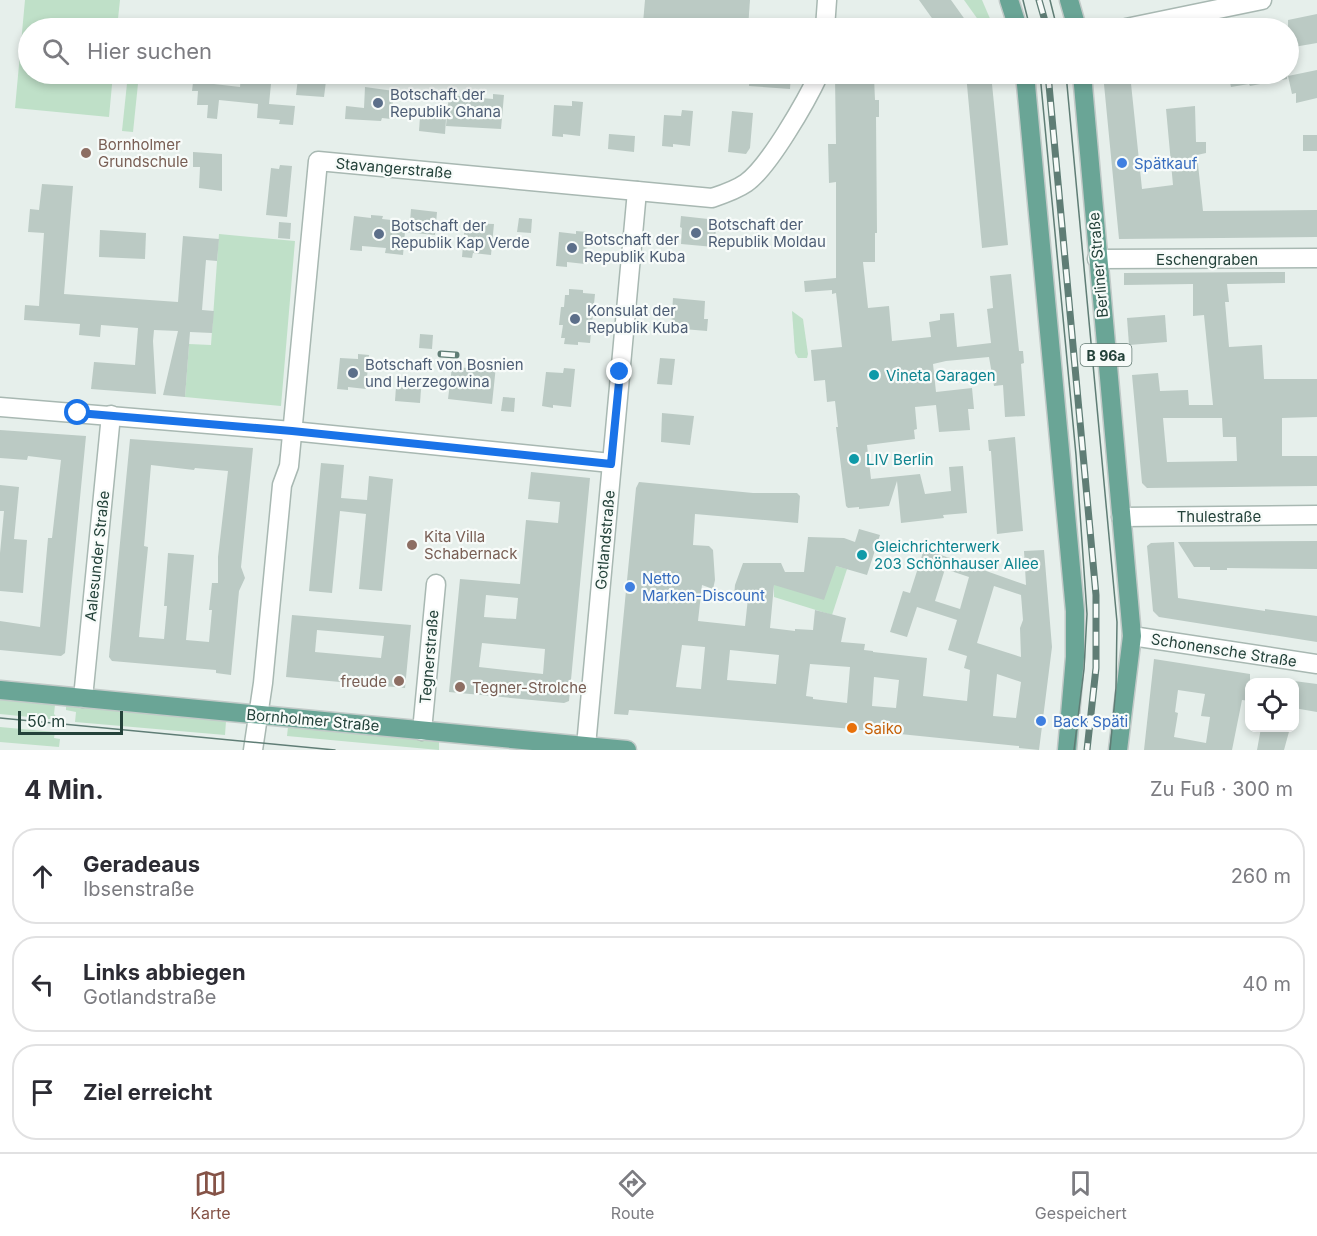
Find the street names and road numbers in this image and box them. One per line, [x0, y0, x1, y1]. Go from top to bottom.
street label: Stavangerstraße [335, 153, 453, 183]
street label: Berliner Straße [1084, 211, 1112, 319]
street label: Eschengraben [1156, 250, 1258, 269]
road number: B 96a [1080, 344, 1132, 366]
street label: Gotlandstraße [591, 489, 619, 591]
street label: Aalesunder Straße [81, 490, 113, 622]
street label: Thulestraße [1177, 507, 1261, 526]
street label: Tegnerstraße [415, 609, 443, 705]
street label: Schonensche Straße [1150, 629, 1298, 671]
street label: Bornholmer Straße [246, 705, 380, 735]

